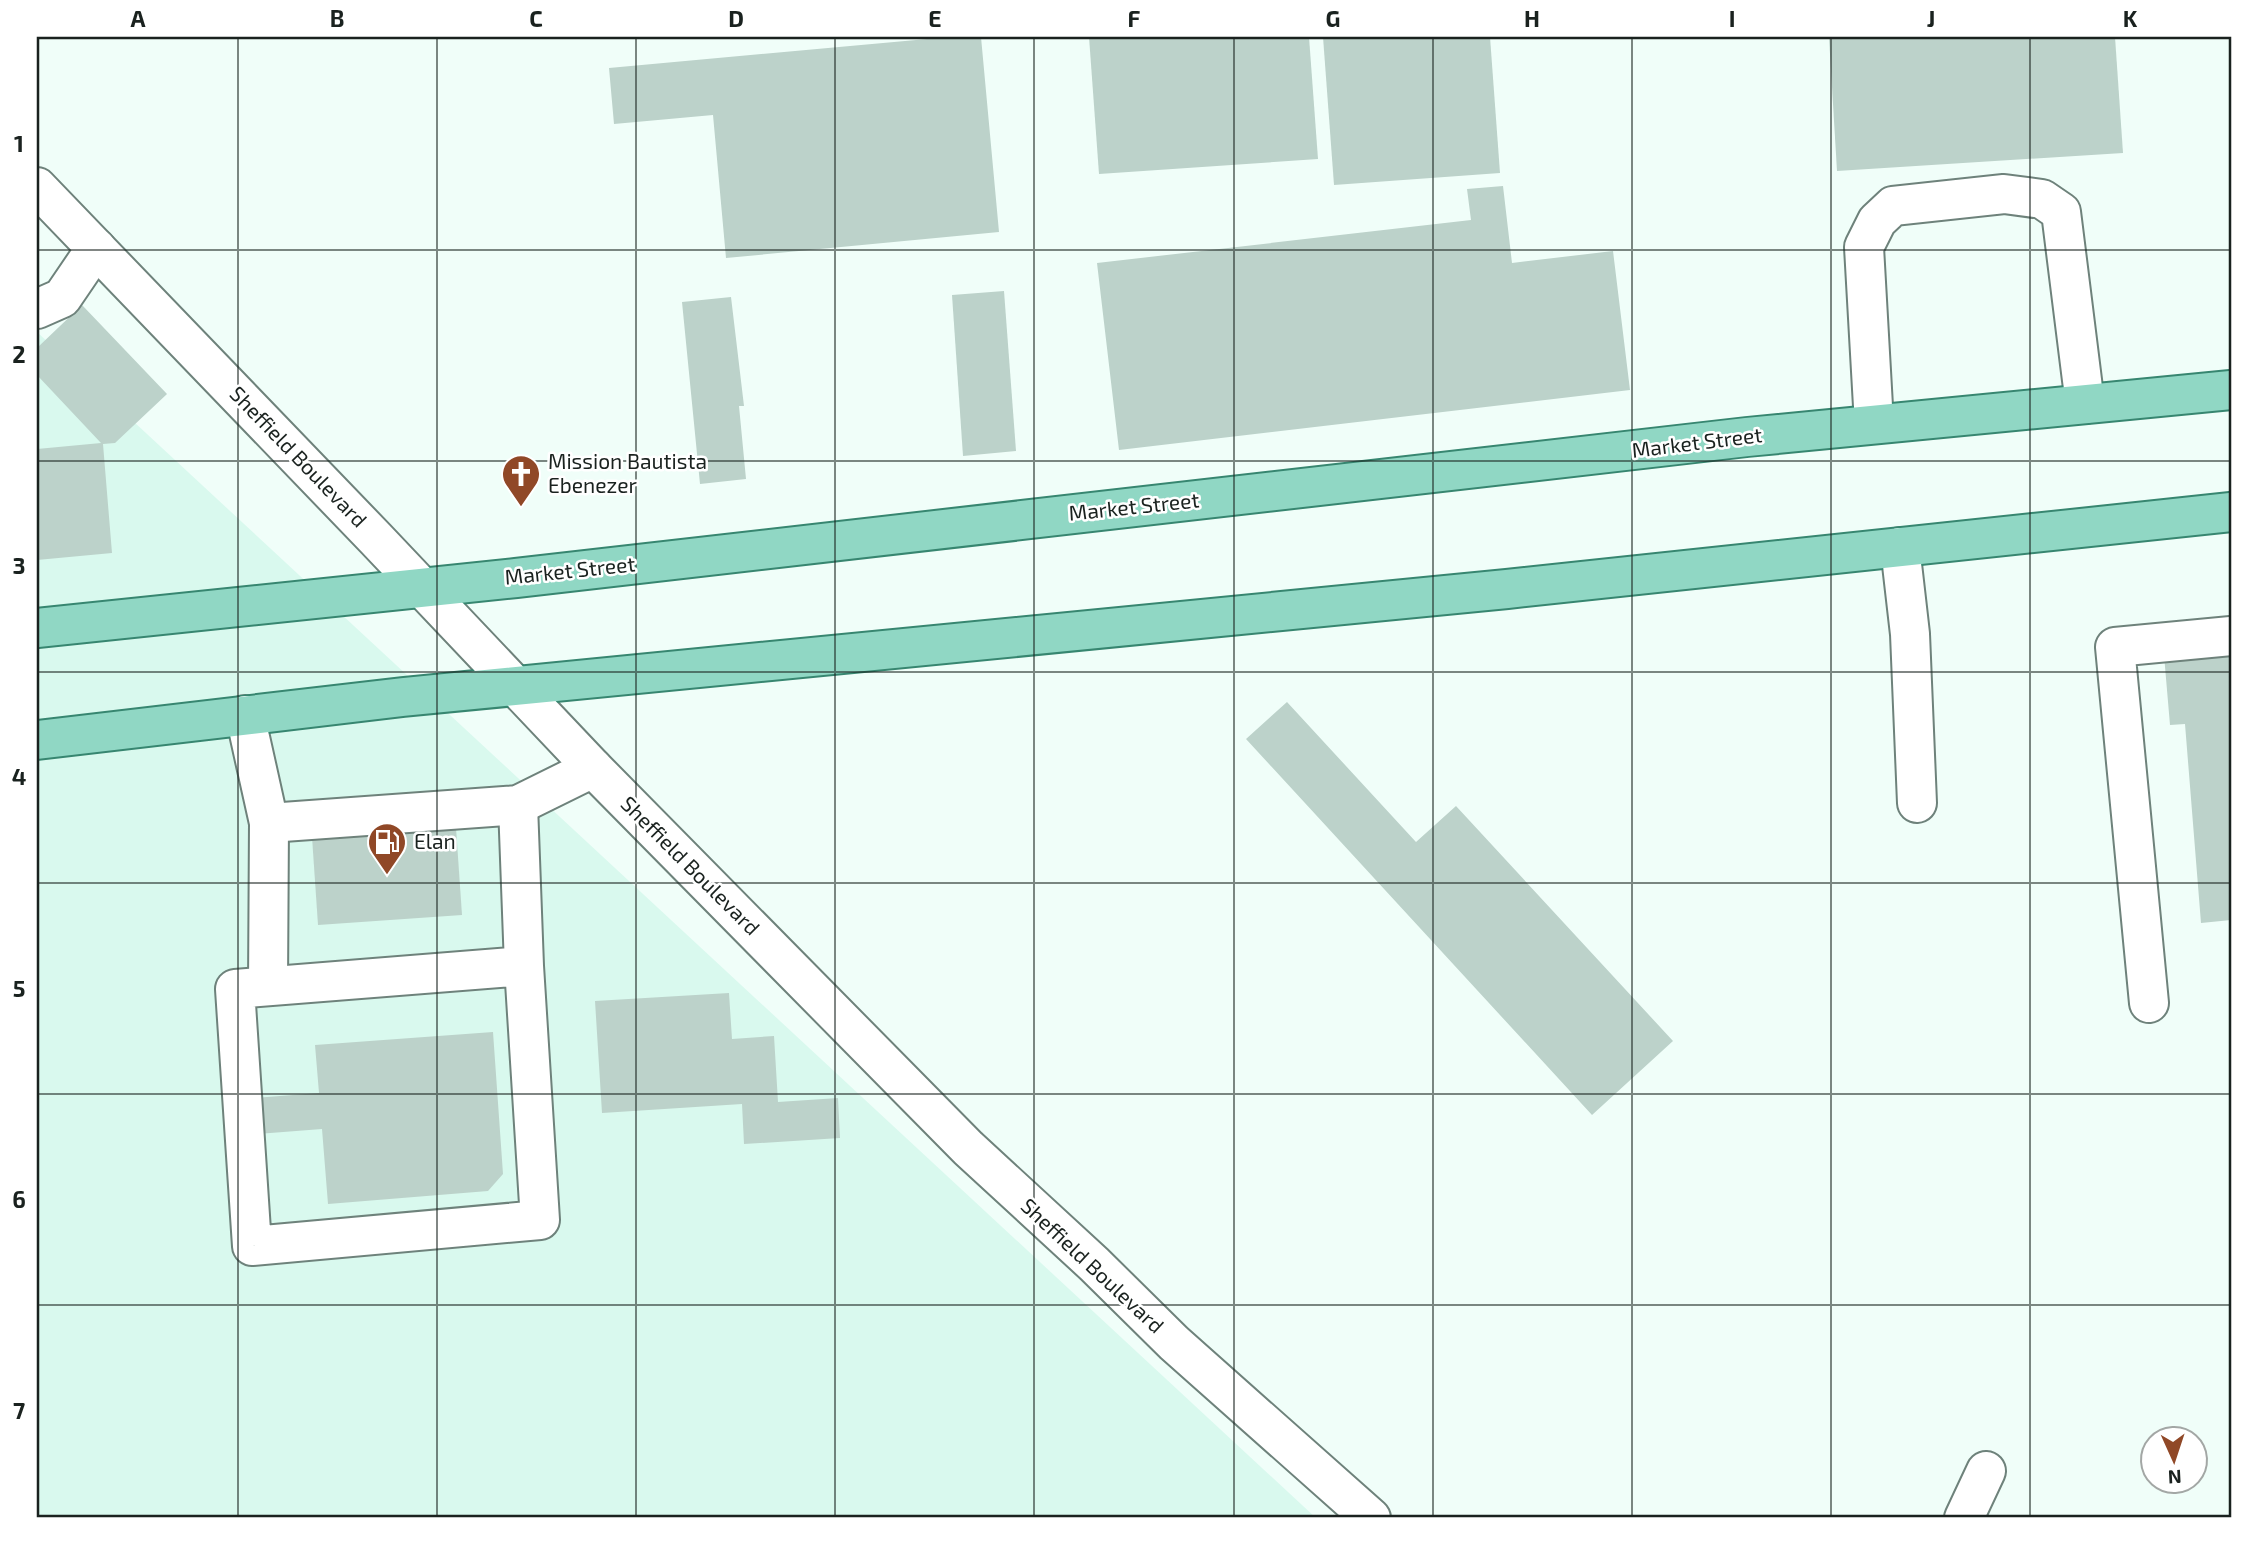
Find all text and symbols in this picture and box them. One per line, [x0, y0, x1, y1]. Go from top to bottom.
text: A [130, 4, 146, 32]
text: B [330, 4, 344, 32]
text: C [529, 4, 543, 32]
text: D [728, 4, 744, 32]
text: E [928, 4, 942, 32]
text: F [1128, 4, 1141, 32]
text: G [1326, 4, 1340, 32]
text: H [1524, 4, 1540, 32]
text: I [1729, 4, 1735, 32]
text: J [1927, 4, 1935, 32]
text: K [2123, 4, 2138, 32]
text: 1 [14, 129, 24, 157]
text: 2 [12, 340, 26, 368]
street label: Sheffield Boulevard [225, 380, 373, 532]
street label: Market Street [1630, 421, 1763, 462]
place label: Mission Bautista Ebenezer [548, 448, 707, 497]
church icon: Mission Bautista Ebenezer [500, 453, 542, 508]
street label: Market Street [1067, 486, 1200, 525]
street label: Market Street [503, 550, 636, 589]
text: 3 [12, 551, 26, 579]
text: 4 [12, 762, 26, 790]
street label: Sheffield Boulevard [616, 790, 766, 940]
fuel station icon: Elan [366, 821, 408, 876]
place label: Elan [414, 828, 456, 853]
text: 5 [13, 974, 25, 1002]
text: 6 [12, 1185, 26, 1213]
street label: Sheffield Boulevard [1016, 1192, 1170, 1338]
text: 7 [13, 1396, 25, 1424]
north arrow [2138, 1426, 2208, 1496]
text: N [2167, 1466, 2182, 1489]

